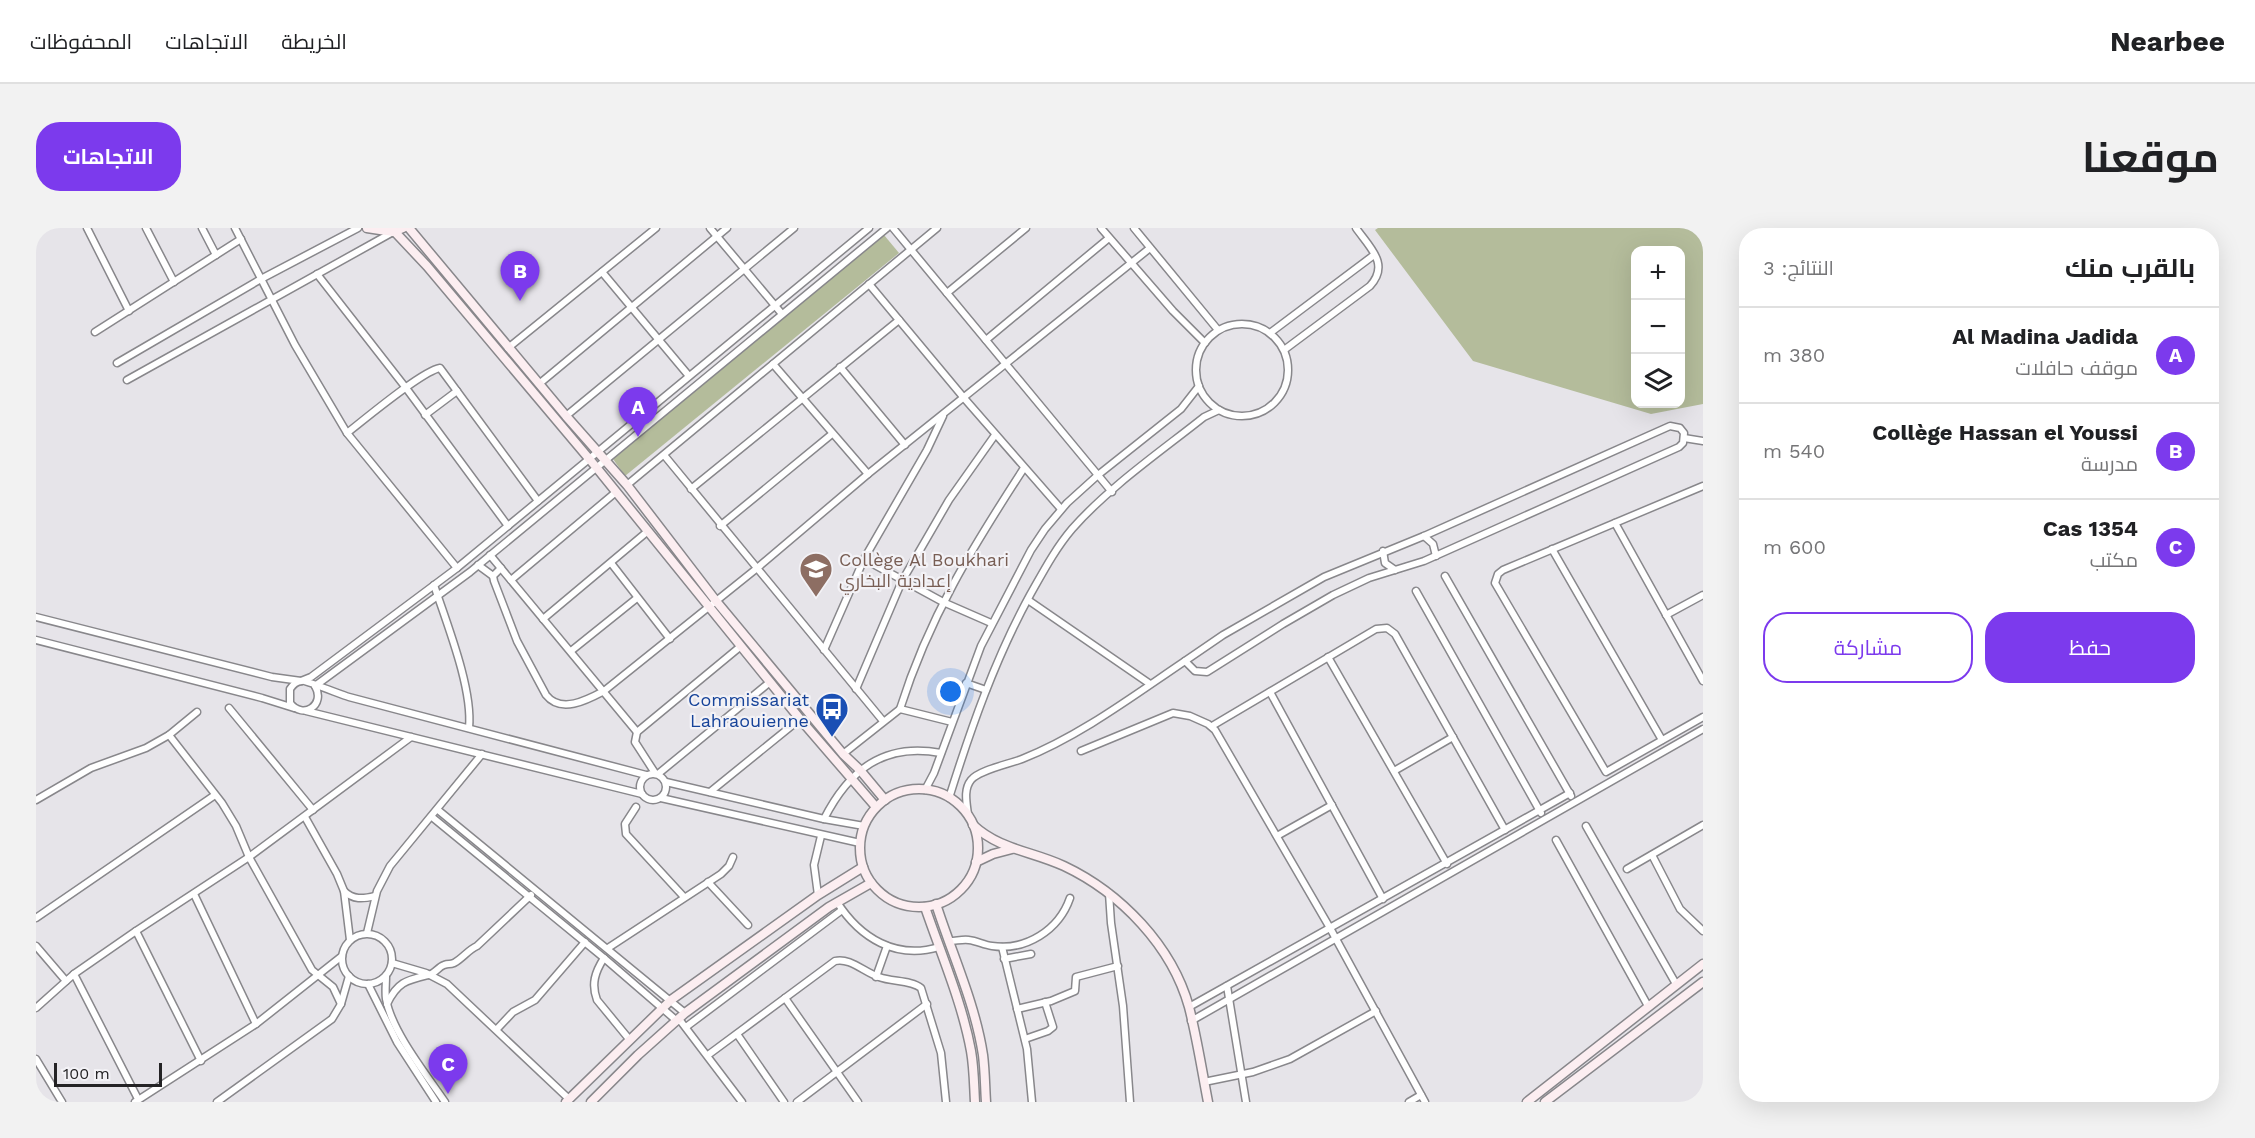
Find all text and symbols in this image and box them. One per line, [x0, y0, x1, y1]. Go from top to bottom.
text: Nearbee [2110, 25, 2225, 58]
text: المحفوظات [30, 29, 132, 54]
text: الاتجاهات [165, 29, 248, 54]
text: الخريطة [281, 29, 347, 54]
button: الاتجاهات [36, 122, 181, 191]
text: موقعنا [2082, 133, 2219, 182]
map controls [1631, 246, 1685, 408]
button: + [1631, 246, 1685, 300]
pin: B [500, 251, 540, 301]
text: بالقرب منك [2065, 253, 2195, 283]
text: النتائج: 3 [1763, 256, 1834, 280]
button: − [1631, 300, 1685, 354]
text: Al Madina Jadida [1952, 324, 2138, 349]
text: 380 m [1763, 343, 1825, 367]
text: A [2169, 343, 2182, 367]
button: layers [1631, 354, 1685, 408]
text: موقف حافلات [2015, 356, 2138, 380]
pin: A [618, 388, 658, 437]
text: Collège Hassan el Youssi [1872, 420, 2138, 445]
text: 540 m [1763, 439, 1825, 463]
text: B [2169, 439, 2182, 463]
text: مدرسة [2081, 452, 2138, 476]
text: Cas 1354 [2043, 516, 2138, 541]
text: 600 m [1763, 535, 1826, 559]
text: C [2169, 535, 2182, 559]
text: مكتب [2090, 548, 2138, 572]
place label: Collège Al Boukhari إعدادية البخاري [839, 549, 1009, 595]
school or university icon: Collège Al Boukhari إعدادية البخاري [798, 551, 834, 598]
button: مشاركة [1763, 612, 1973, 683]
button: حفظ [1985, 612, 2195, 683]
your location [936, 677, 965, 706]
place label: Commissariat Lahraouienne [688, 689, 809, 731]
bus stop icon: Commissariat Lahraouienne [814, 691, 850, 738]
pin: C [428, 1044, 468, 1094]
scale bar [54, 1060, 162, 1088]
text: 100 m [63, 1064, 110, 1083]

